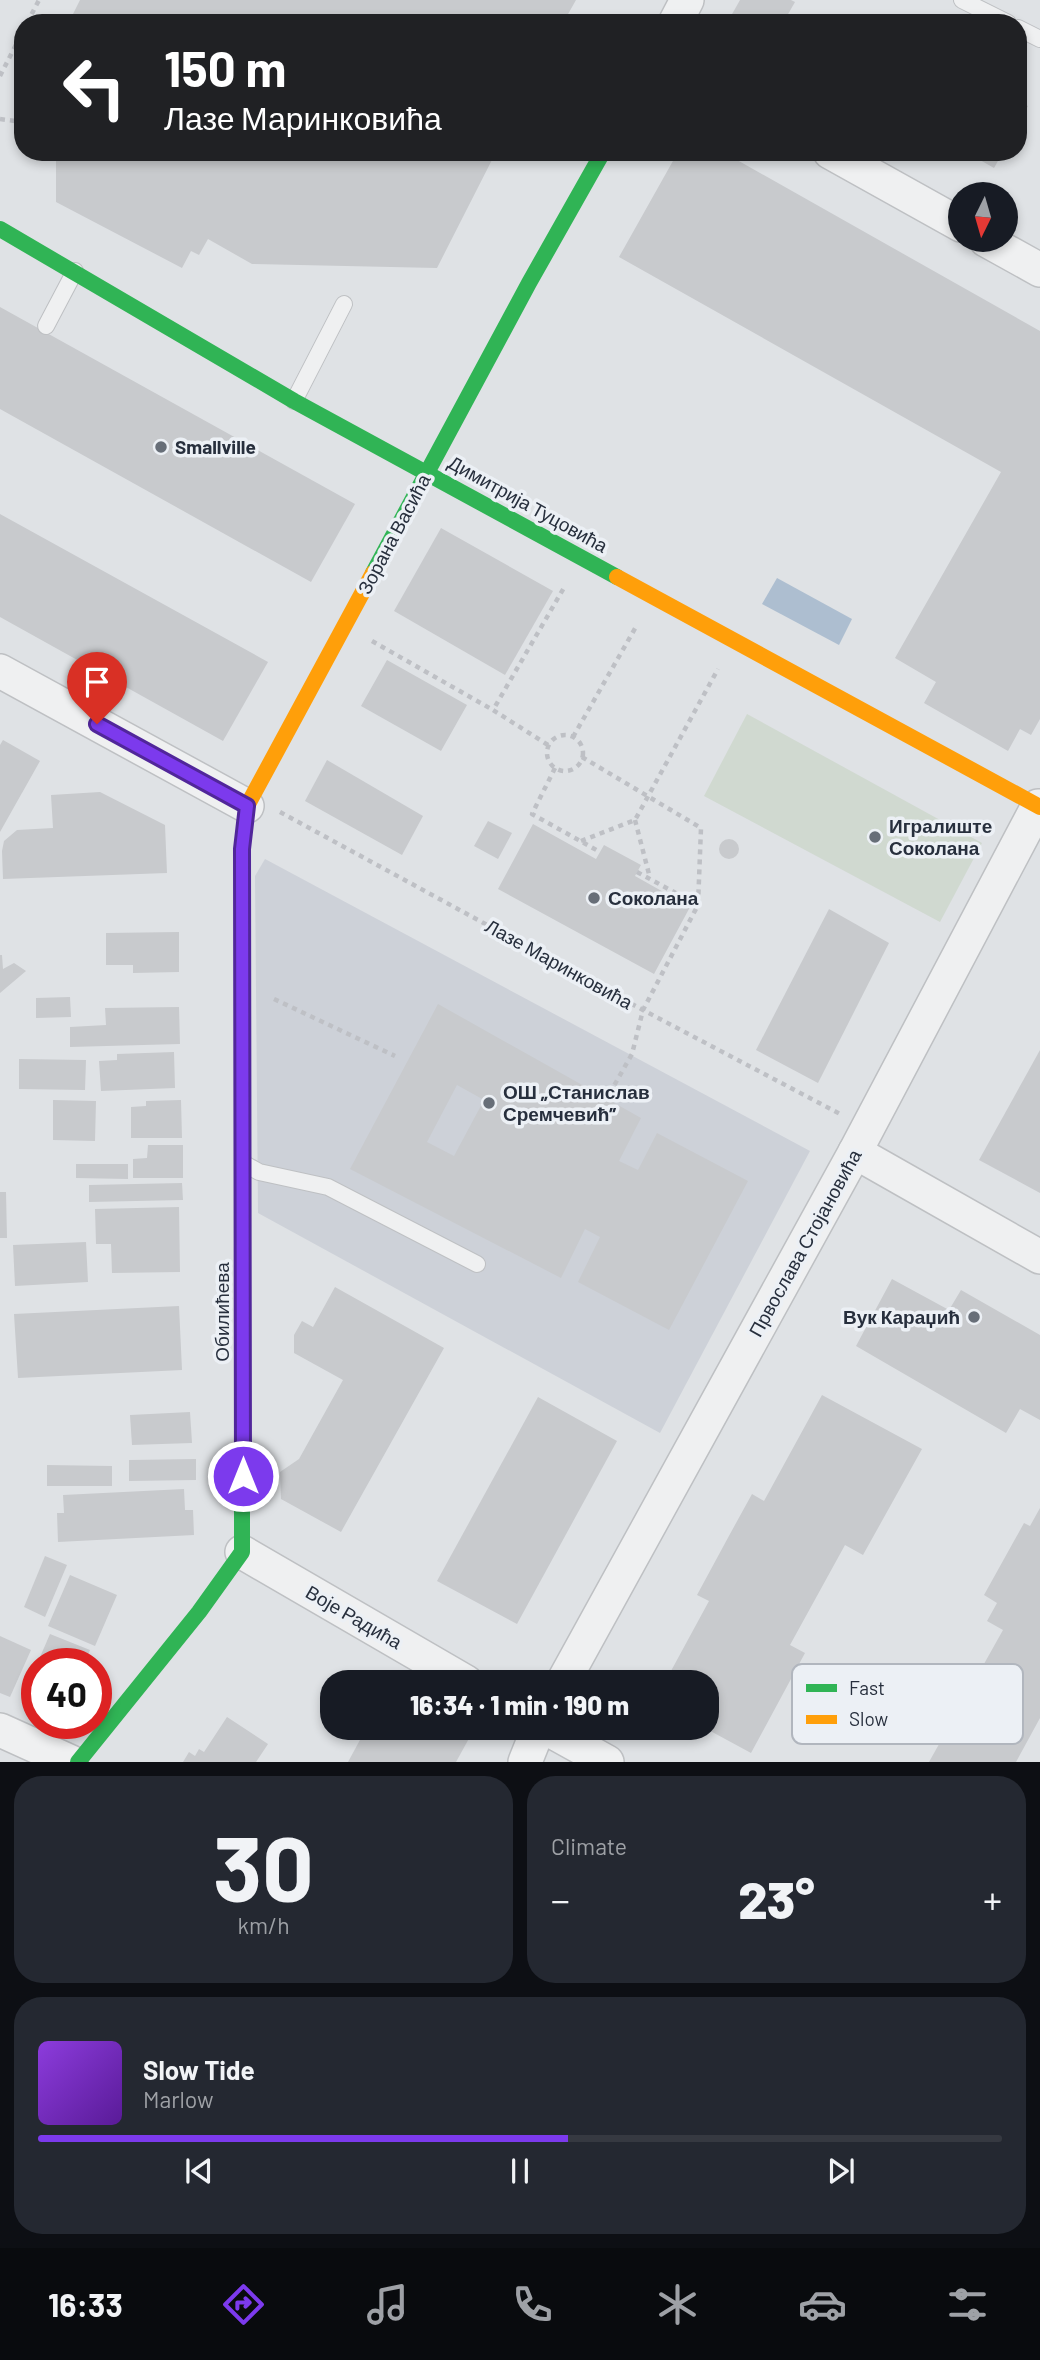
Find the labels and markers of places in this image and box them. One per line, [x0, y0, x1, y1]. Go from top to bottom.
place label: Smallville [175, 435, 256, 458]
marker: Smallville [153, 439, 169, 455]
pin [67, 652, 127, 724]
place label: Игралиште Соколана [889, 814, 992, 859]
marker: Игралиште Соколана [867, 829, 883, 845]
place label: Соколана [608, 886, 699, 909]
marker: Соколана [586, 890, 602, 906]
place label: ОШ „Станислав Сремчевић” [503, 1080, 650, 1125]
marker: ОШ „Станислав Сремчевић” [481, 1095, 497, 1111]
place label: Вук Караџић [843, 1305, 960, 1328]
marker: Вук Караџић [966, 1309, 982, 1325]

